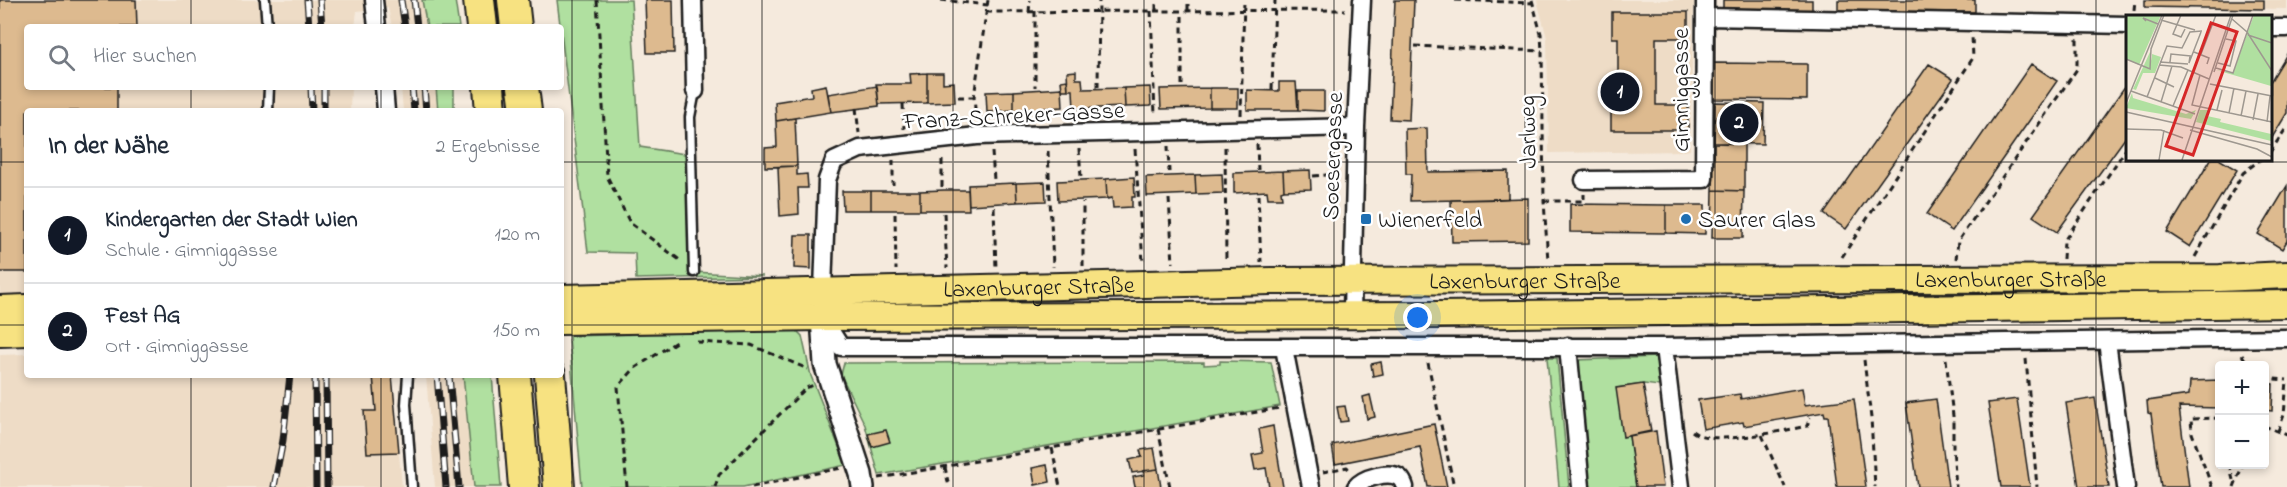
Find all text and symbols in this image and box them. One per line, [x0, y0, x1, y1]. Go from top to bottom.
inset map [2126, 15, 2272, 160]
search box [24, 24, 564, 90]
street label: Gimniggasse [1665, 28, 1700, 152]
icon: search [45, 41, 78, 74]
text: Hier suchen [93, 41, 197, 73]
pin: 1 [1600, 70, 1640, 115]
street label: Soesergasse [1315, 91, 1354, 221]
street label: Franz-Schreker-Gasse [902, 94, 1126, 141]
street label: Jarlweg [1511, 95, 1548, 169]
pin: 2 [1720, 100, 1758, 146]
text: In der Nähe [48, 128, 169, 166]
text: 2 Ergebnisse [435, 133, 540, 162]
place label: Wienerfeld [1378, 204, 1483, 239]
place label: Saurer Glas [1698, 204, 1816, 239]
text: Kindergarten der Stadt Wien [105, 205, 358, 237]
marker: Wienerfeld [1359, 212, 1373, 226]
marker: Saurer Glas [1679, 212, 1693, 226]
text: 1 [64, 221, 71, 250]
text: 120 m [495, 221, 540, 250]
text: Schule · Gimniggasse [105, 237, 277, 266]
street label: Laxenburger Straße [1915, 263, 2107, 299]
street label: Laxenburger Straße [1429, 265, 1621, 300]
street label: Laxenburger Straße [943, 269, 1135, 309]
text: Fest AG [105, 301, 181, 333]
your location [1403, 303, 1432, 332]
text: 2 [63, 317, 72, 346]
text: 150 m [493, 317, 540, 346]
text: Ort · Gimniggasse [105, 333, 249, 362]
map controls [2215, 361, 2269, 469]
button: + [2215, 361, 2269, 415]
button: − [2215, 415, 2269, 469]

